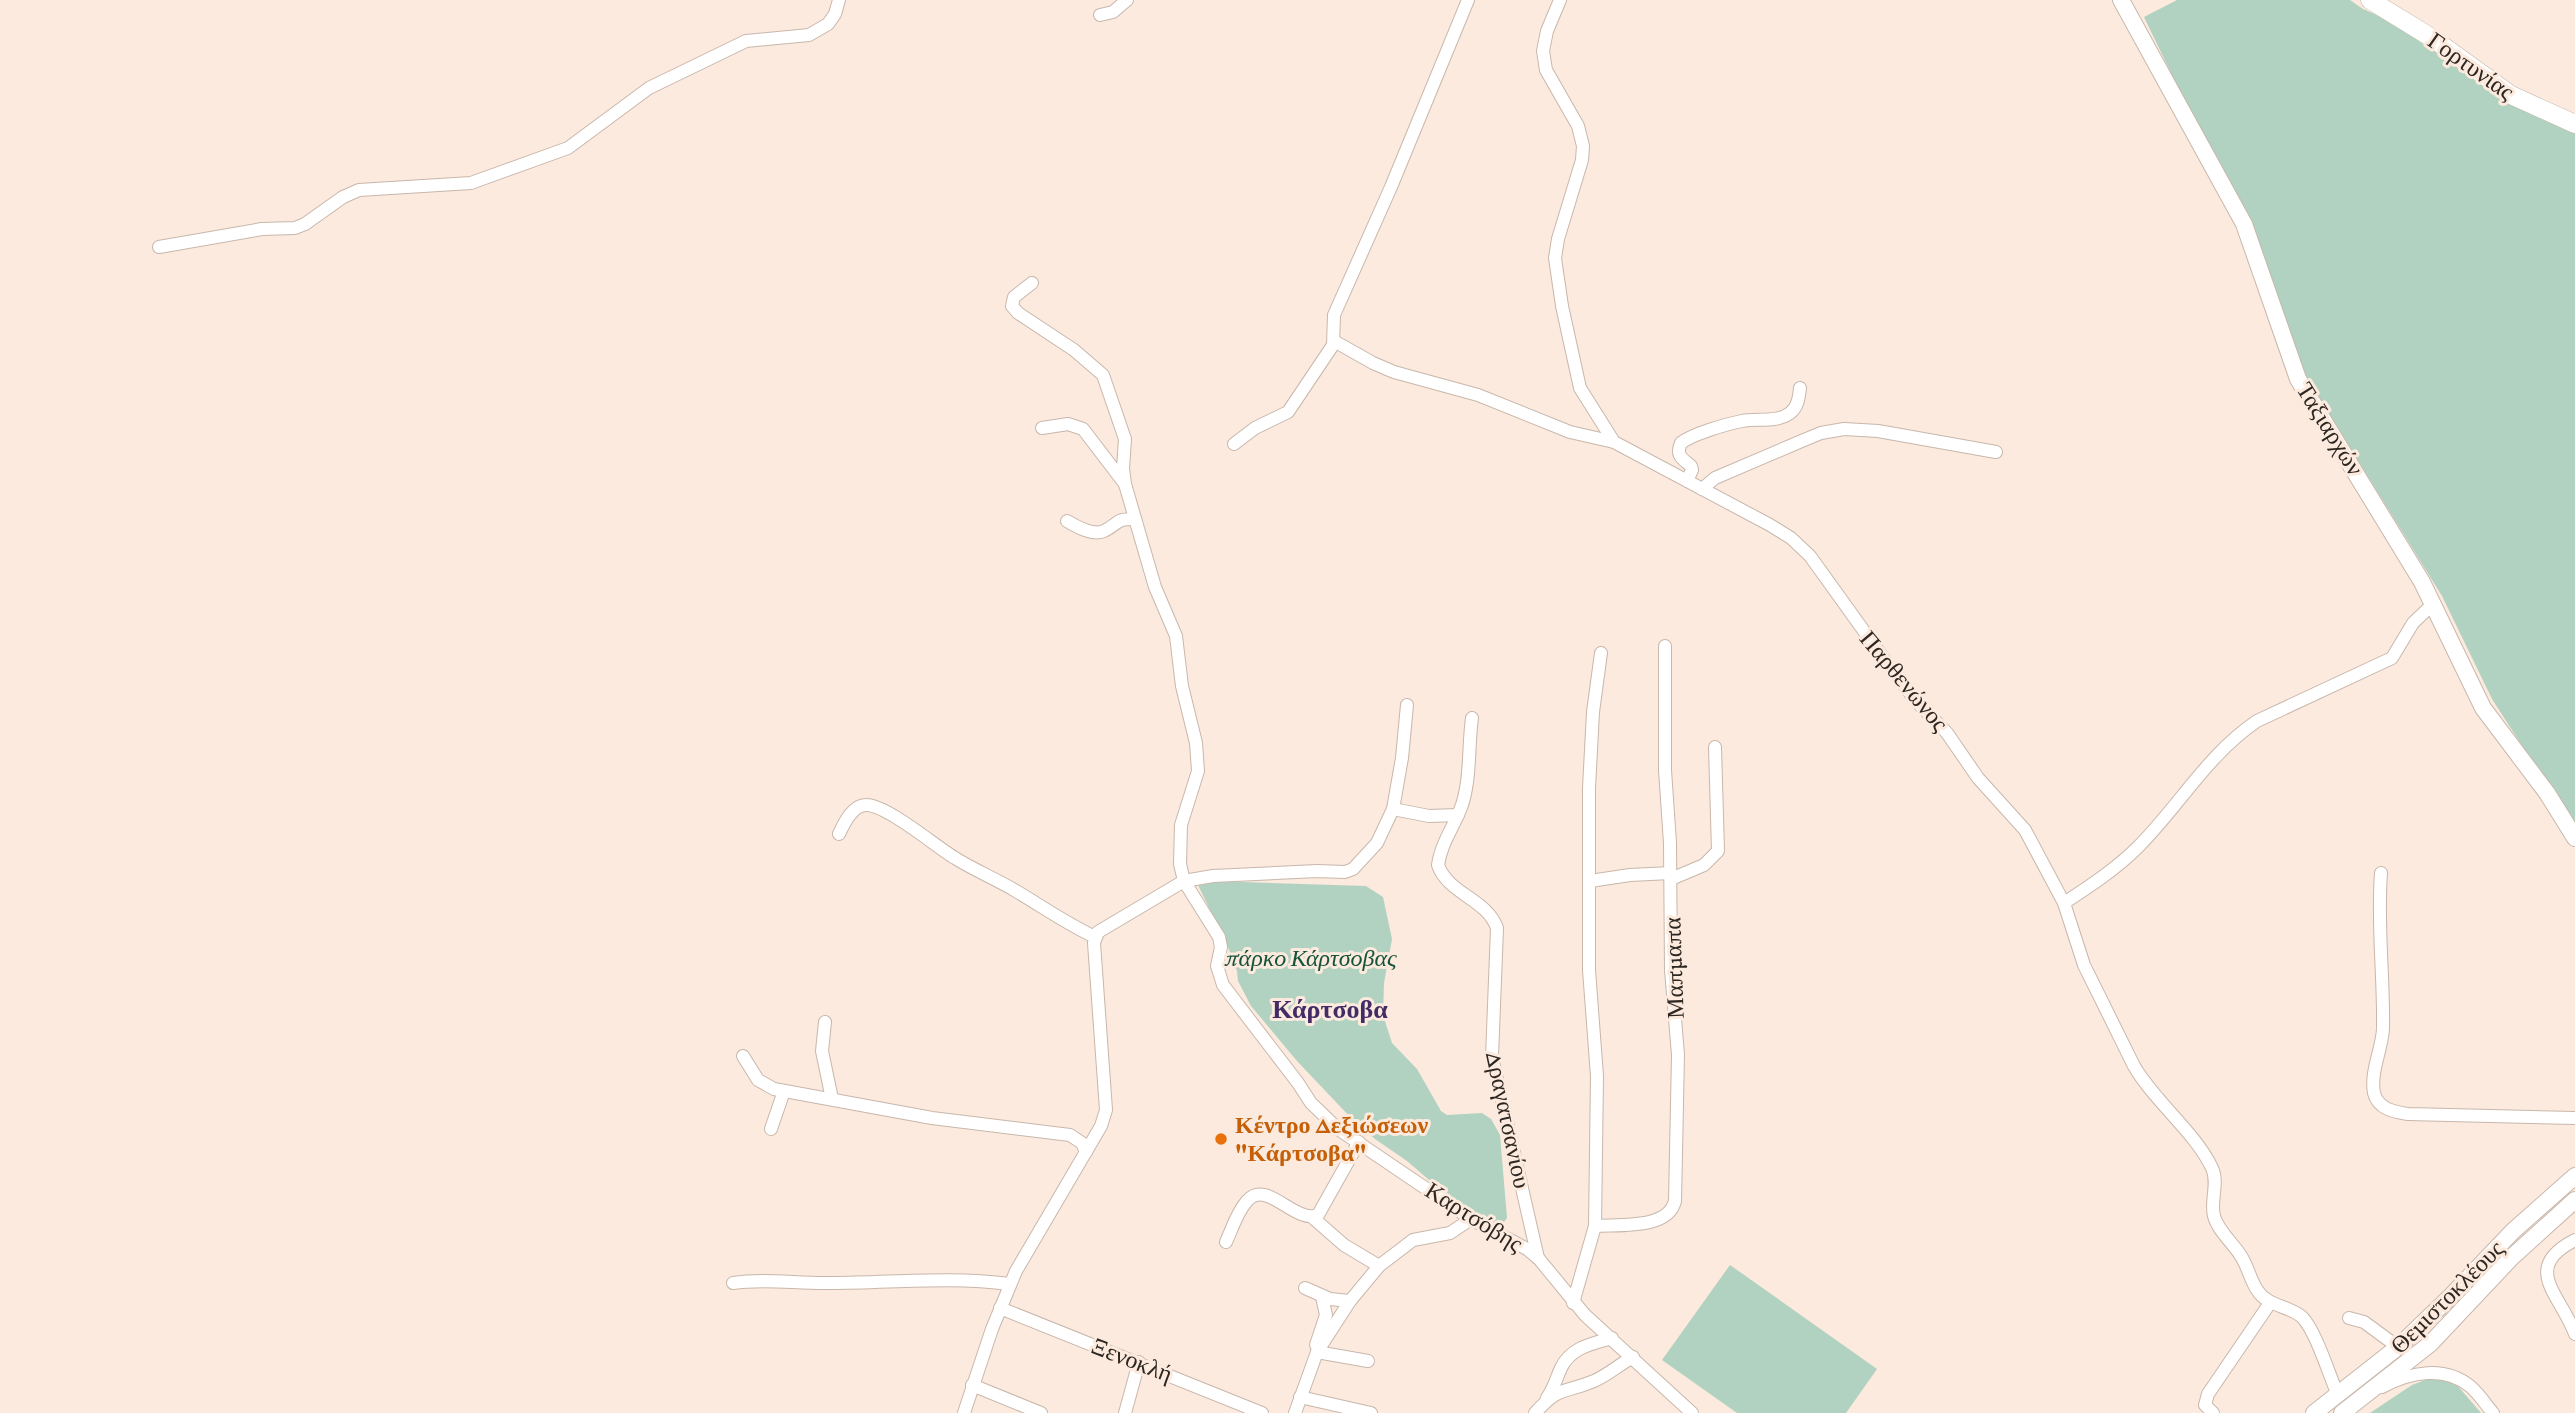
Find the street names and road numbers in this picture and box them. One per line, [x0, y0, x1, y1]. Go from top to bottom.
street label: Γορτυνίας [2423, 26, 2520, 105]
street label: Ταξιαρχών [2291, 377, 2370, 480]
street label: Παρθενώνος [1855, 625, 1954, 737]
street label: Μαπμαπα [1658, 916, 1689, 1019]
street label: Δραγατσανίου [1481, 1049, 1536, 1191]
street label: Καρτσόβης [1421, 1176, 1528, 1257]
street label: Θεμιστοκλέους [2385, 1234, 2509, 1359]
street label: Ξενοκλή [1088, 1332, 1176, 1387]

